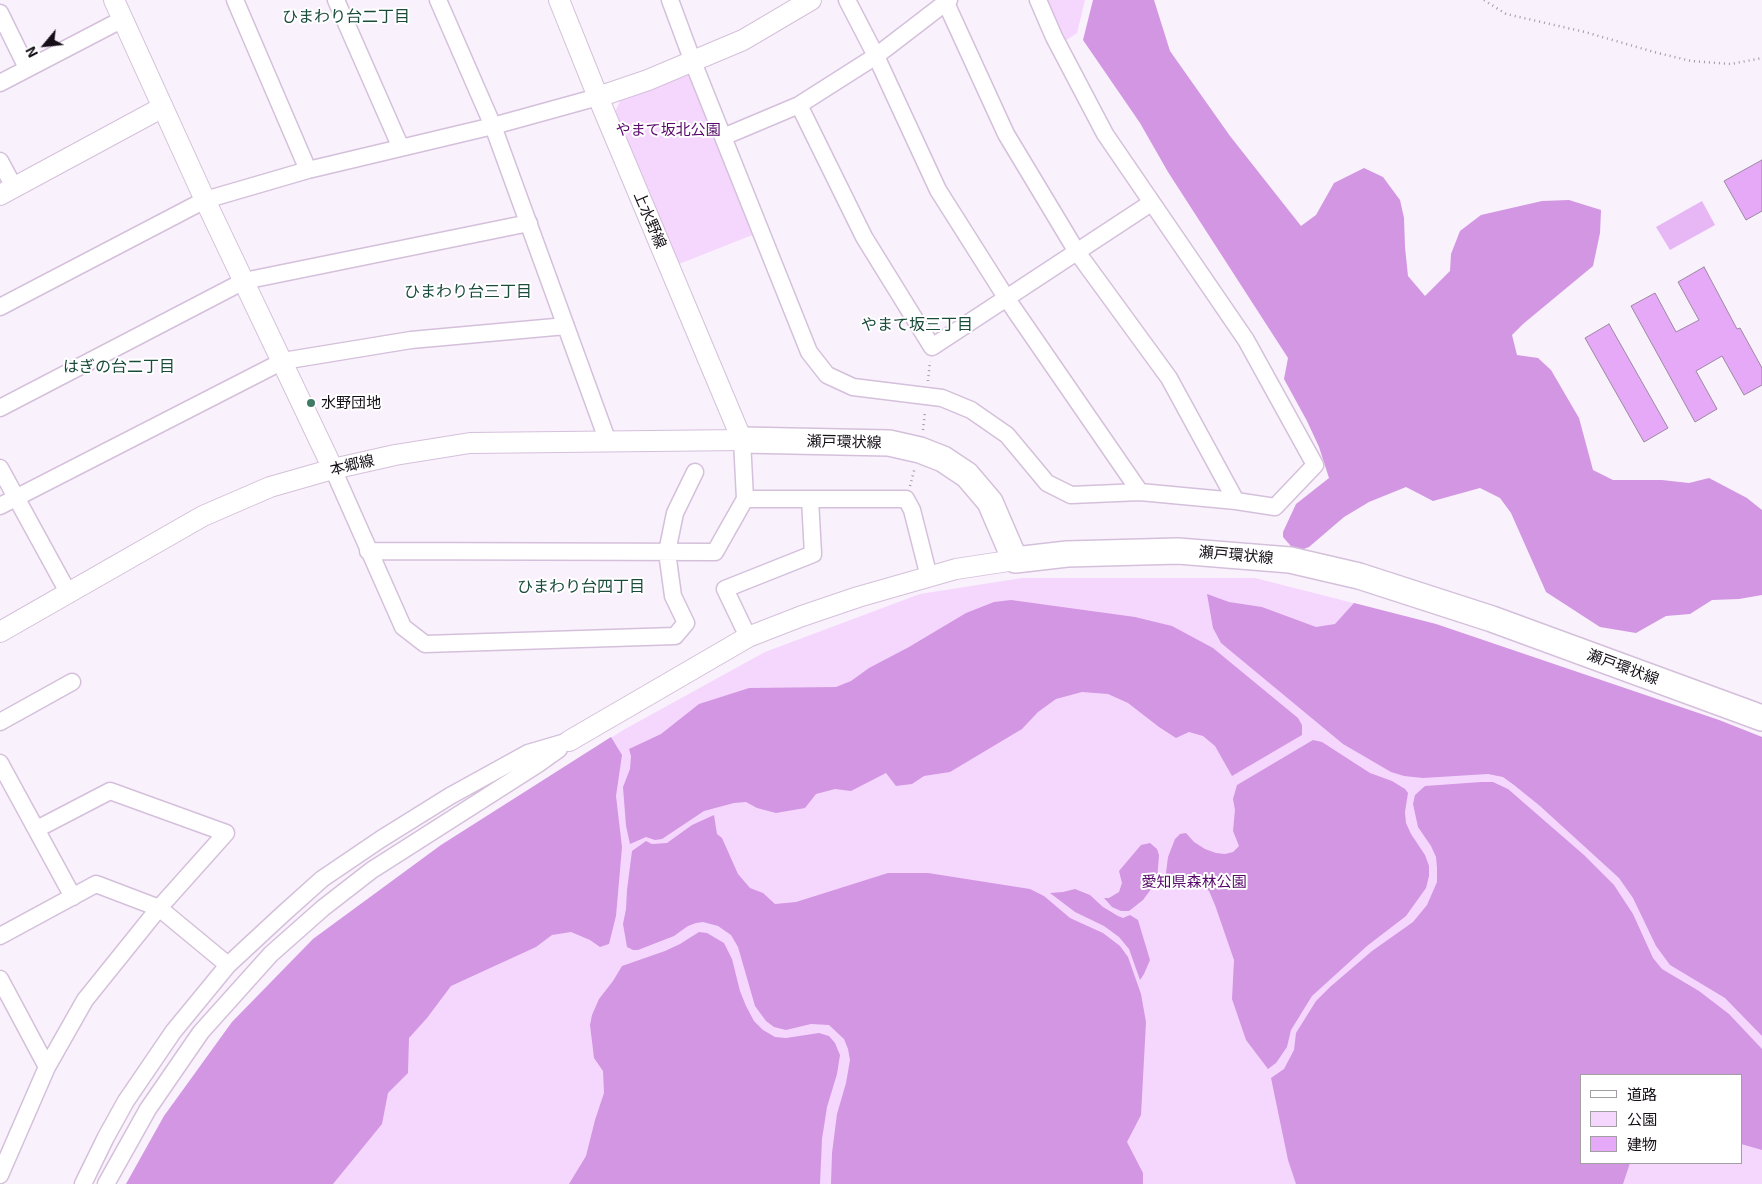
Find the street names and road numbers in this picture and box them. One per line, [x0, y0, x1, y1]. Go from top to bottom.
street label: 上水野線 [630, 189, 670, 251]
street label: 瀬戸環状線 [806, 432, 882, 452]
street label: 本郷線 [328, 451, 376, 479]
street label: 瀬戸環状線 [1198, 543, 1274, 567]
street label: 瀬戸環状線 [1585, 646, 1661, 688]

